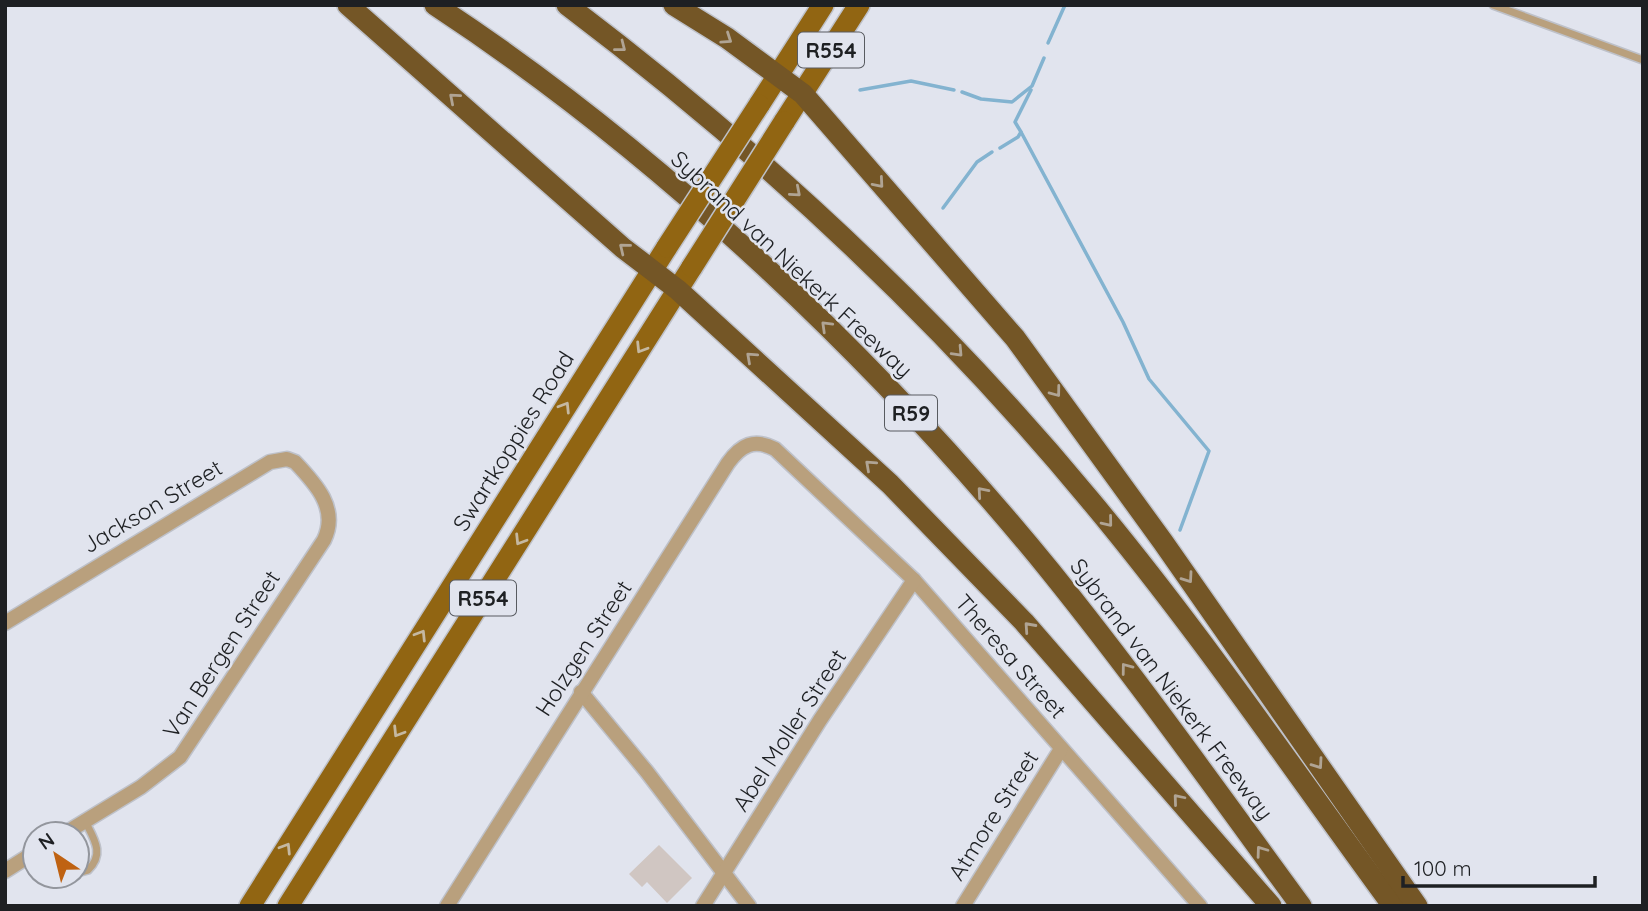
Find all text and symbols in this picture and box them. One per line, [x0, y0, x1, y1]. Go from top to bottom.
one-way arrow [719, 31, 732, 43]
road number: R554 [798, 32, 864, 68]
one-way arrow [614, 38, 626, 51]
one-way arrow [449, 94, 462, 106]
street label: Sybrand van Niekerk Freeway [665, 144, 919, 384]
one-way arrow [871, 174, 884, 187]
one-way arrow [788, 184, 801, 196]
one-way arrow [620, 244, 633, 256]
one-way arrow [821, 322, 834, 335]
one-way arrow [637, 340, 650, 353]
one-way arrow [950, 343, 963, 356]
street label: Swartkoppies Road [446, 346, 580, 536]
one-way arrow [746, 353, 759, 366]
one-way arrow [1048, 385, 1060, 397]
road number: R59 [885, 396, 937, 430]
one-way arrow [557, 402, 570, 415]
street label: Jackson Street [77, 453, 227, 559]
one-way arrow [865, 461, 878, 473]
one-way arrow [978, 487, 990, 500]
one-way arrow [1100, 515, 1113, 527]
one-way arrow [515, 532, 528, 545]
street label: Sybrand van Niekerk Freeway [1064, 552, 1280, 826]
street label: Van Bergen Street [156, 564, 286, 743]
one-way arrow [1180, 570, 1192, 583]
street label: Holzgen Street [528, 574, 638, 721]
road number: R554 [450, 580, 516, 616]
street label: Theresa Street [949, 588, 1073, 724]
one-way arrow [1025, 622, 1037, 635]
one-way arrow [413, 630, 426, 643]
street label: Abel Moller Street [726, 643, 852, 817]
one-way arrow [1121, 663, 1134, 675]
one-way arrow [394, 725, 407, 738]
street label: Atmore Street [942, 744, 1045, 885]
one-way arrow [1310, 756, 1322, 769]
one-way arrow [1174, 794, 1186, 807]
north arrow [21, 820, 91, 890]
text: N [34, 827, 59, 855]
one-way arrow [278, 843, 290, 856]
scale bar [1403, 844, 1596, 888]
one-way arrow [1257, 846, 1269, 859]
text: 100 m [1414, 855, 1472, 881]

